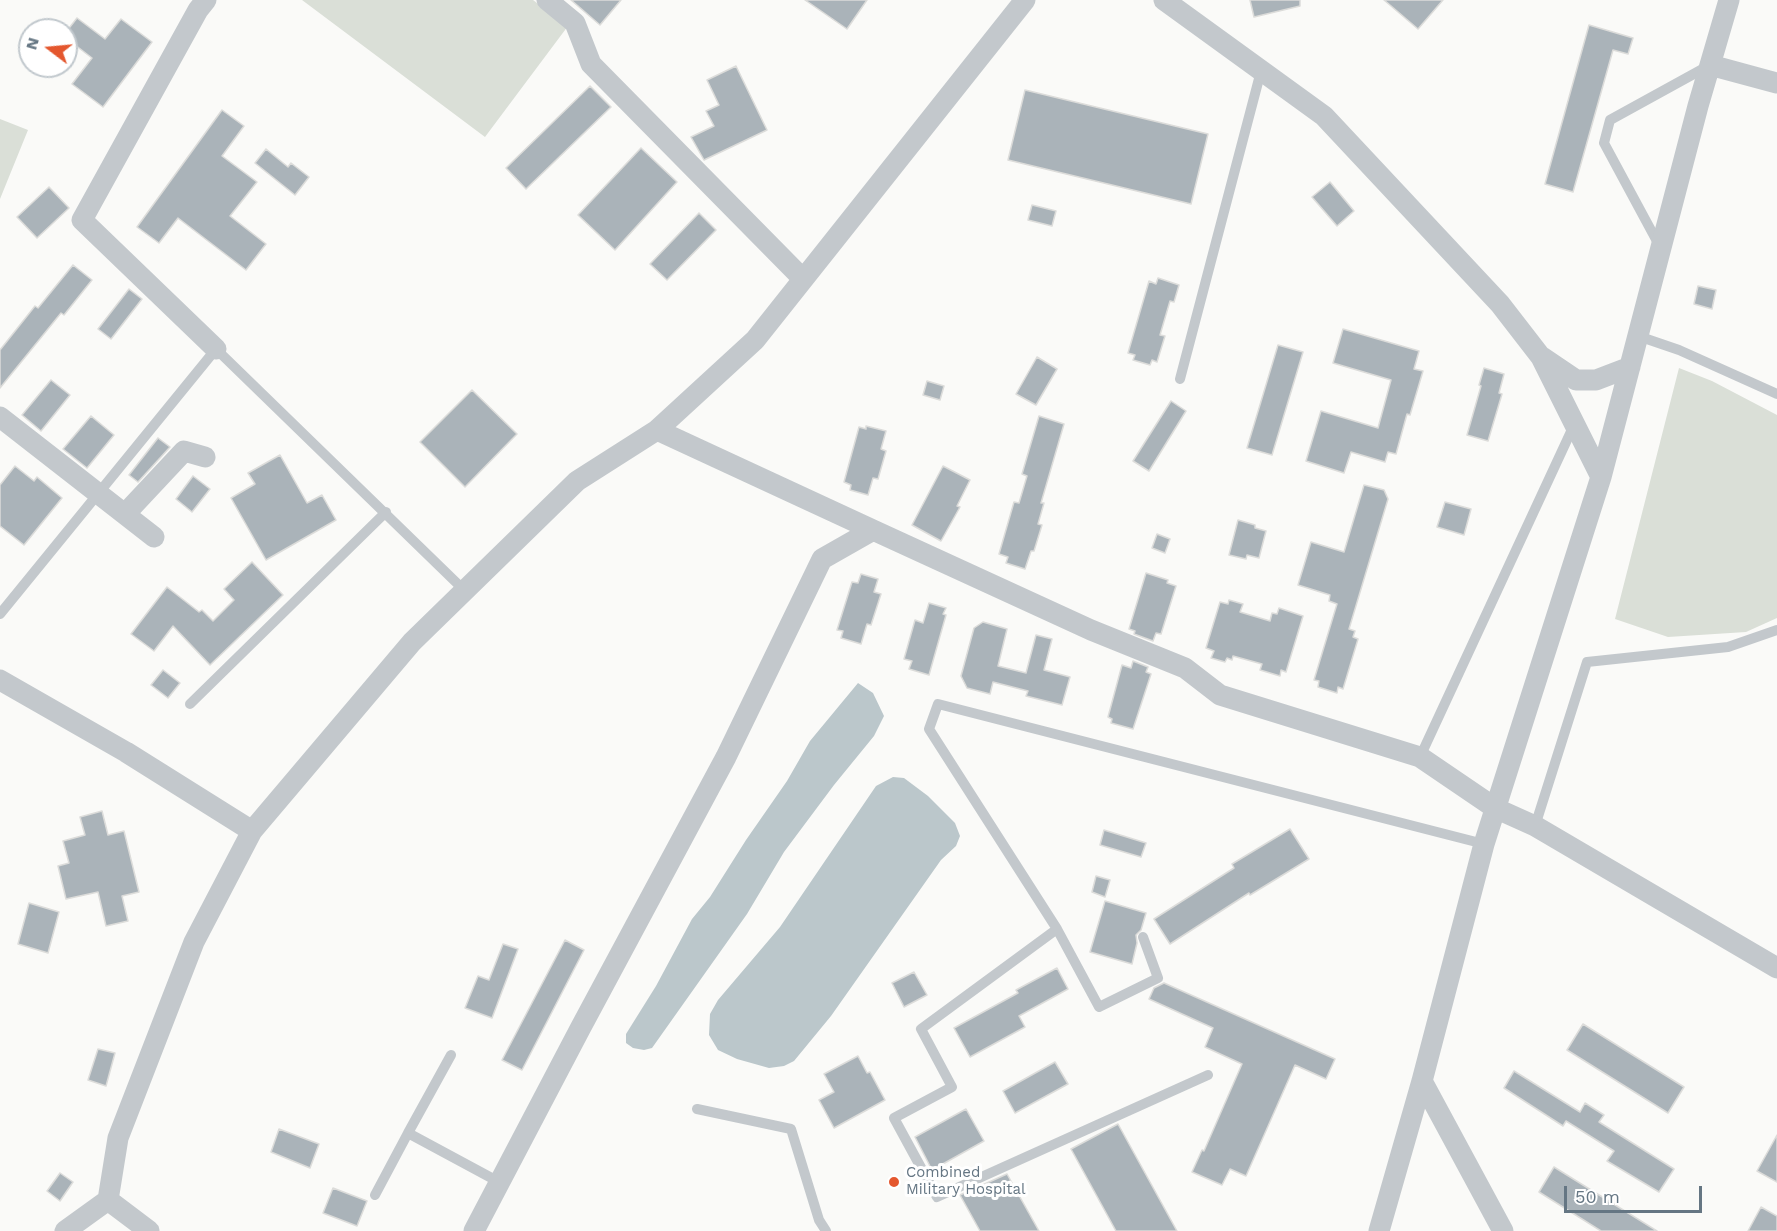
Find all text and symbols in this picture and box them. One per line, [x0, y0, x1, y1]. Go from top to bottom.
north arrow [18, 18, 78, 78]
text: N [21, 35, 43, 52]
place label: Combined Military Hospital [906, 1164, 1026, 1199]
scale bar [1567, 1174, 1705, 1212]
marker: Combined Military Hospital [887, 1175, 901, 1189]
text: 50 m [1575, 1186, 1620, 1207]

